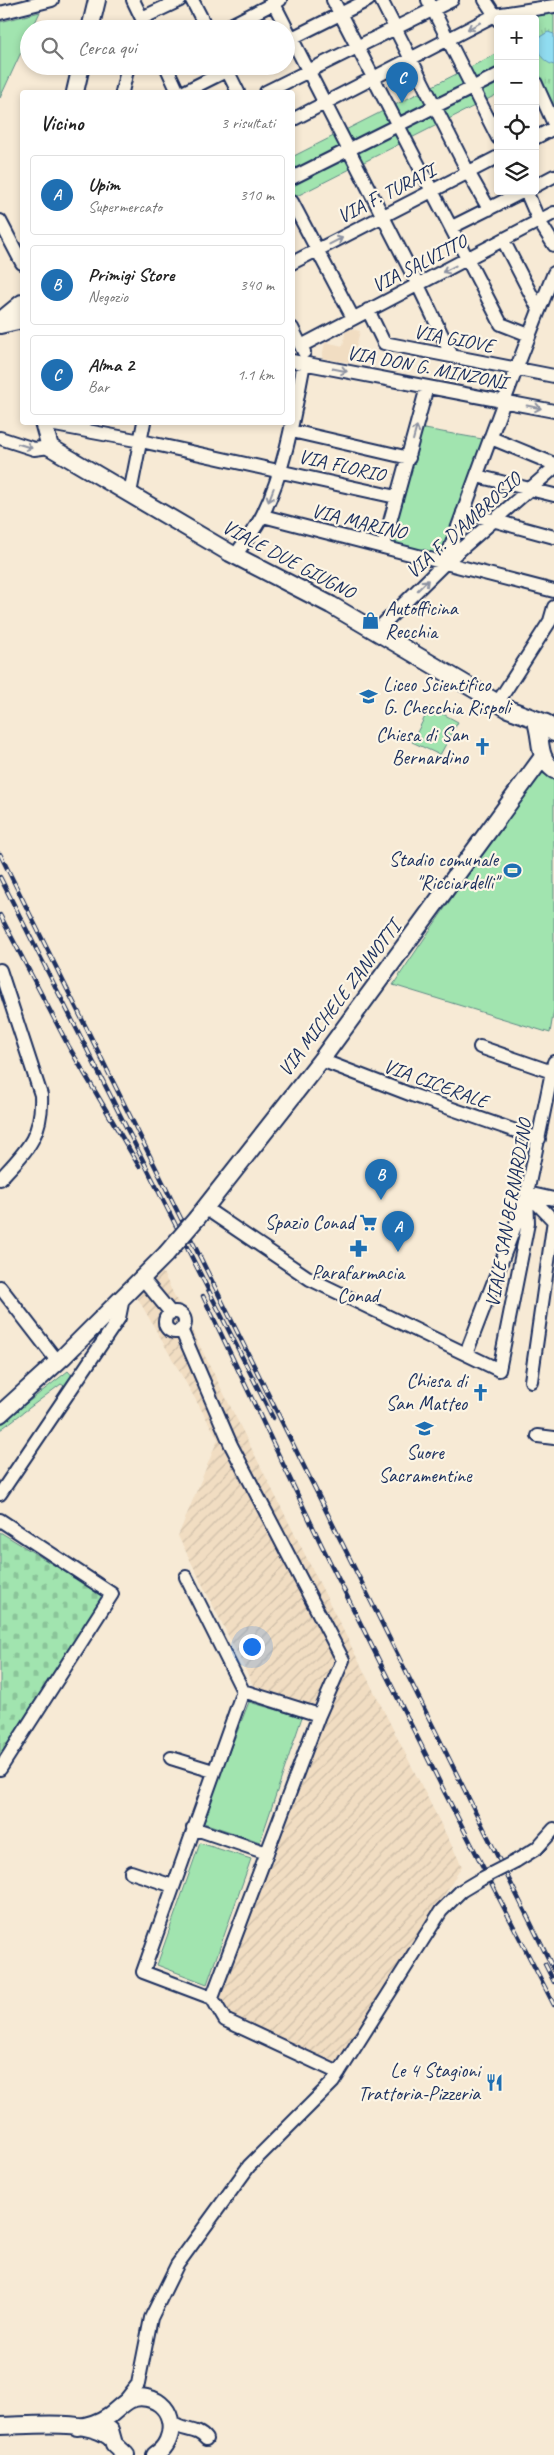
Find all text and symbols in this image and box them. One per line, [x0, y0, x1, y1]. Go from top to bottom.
map controls [494, 15, 539, 195]
button: + [494, 15, 539, 60]
search box [20, 20, 295, 75]
one-way arrow [466, 21, 481, 31]
icon: search [38, 34, 66, 62]
text: Cerca qui [78, 36, 137, 60]
button: − [494, 60, 539, 105]
pin: C [386, 62, 418, 103]
button: locate [494, 105, 539, 150]
text: Vicino [40, 110, 83, 136]
text: 3 risultati [221, 113, 275, 133]
button: layers [494, 150, 539, 195]
street label: VIA F. TURATI [333, 156, 443, 229]
text: Upim [88, 173, 120, 197]
text: A [53, 185, 61, 205]
text: 310 m [240, 185, 274, 205]
text: Supermercato [88, 197, 162, 217]
street label: VIA SALVITTO [368, 228, 473, 298]
one-way arrow [328, 236, 343, 245]
text: Primigi Store [88, 263, 174, 287]
one-way arrow [442, 265, 457, 274]
text: B [53, 275, 61, 295]
text: 340 m [240, 275, 274, 295]
text: Negozio [88, 287, 128, 307]
street label: VIA GIOVE [412, 319, 499, 359]
street label: VIA DON G. MINZONI [345, 340, 513, 396]
text: Alma 2 [88, 353, 134, 377]
text: C [53, 365, 61, 385]
text: 1.1 km [237, 365, 274, 385]
one-way arrow [332, 366, 348, 375]
text: Bar [88, 377, 109, 397]
one-way arrow [526, 403, 542, 412]
one-way arrow [411, 426, 421, 442]
one-way arrow [17, 441, 33, 451]
street label: VIA FLORIO [296, 443, 390, 488]
street label: VIA F. D'AMBROSIO [400, 466, 528, 584]
one-way arrow [266, 487, 275, 502]
street label: VIA MARINO [309, 498, 411, 546]
street label: VIALE DUE GIUGNO [218, 514, 361, 606]
one-way arrow [417, 578, 429, 591]
place label: Autofficina Recchia [385, 596, 459, 644]
shop icon: Autofficina Recchia [361, 610, 381, 630]
place label: Liceo Scientifico G. Checchia Rispoli [383, 672, 513, 720]
school or university icon: Liceo Scientifico G. Checchia Rispoli [359, 686, 379, 706]
place label: Chiesa di San Bernardino [376, 722, 469, 770]
church icon: Chiesa di San Bernardino [472, 736, 492, 756]
place label: Stadio comunale "Ricciardelli" [389, 847, 502, 895]
sports icon: Stadio comunale "Ricciardelli" [502, 861, 522, 881]
street label: VIA MICHELE ZANNOTTI [273, 912, 409, 1081]
street label: VIA CICERALE [380, 1053, 494, 1115]
street label: VIALE SAN BERNARDINO [480, 1115, 538, 1309]
pin: B [365, 1159, 397, 1200]
place label: Spazio Conad [265, 1210, 357, 1235]
pin: A [382, 1211, 414, 1252]
supermarket icon: Spazio Conad [358, 1212, 378, 1232]
pharmacy icon: Parafarmacia Conad [348, 1238, 368, 1258]
place label: Parafarmacia Conad [312, 1260, 406, 1308]
place label: Chiesa di San Matteo [386, 1368, 469, 1416]
church icon: Chiesa di San Matteo [471, 1382, 491, 1402]
school or university icon: Suore Sacramentine [415, 1418, 435, 1438]
place label: Suore Sacramentine [378, 1440, 473, 1488]
your location [239, 1634, 265, 1660]
place label: Le 4 Stagioni Trattoria-Pizzeria [358, 2058, 482, 2106]
restaurant icon: Le 4 Stagioni Trattoria-Pizzeria [484, 2072, 504, 2092]

